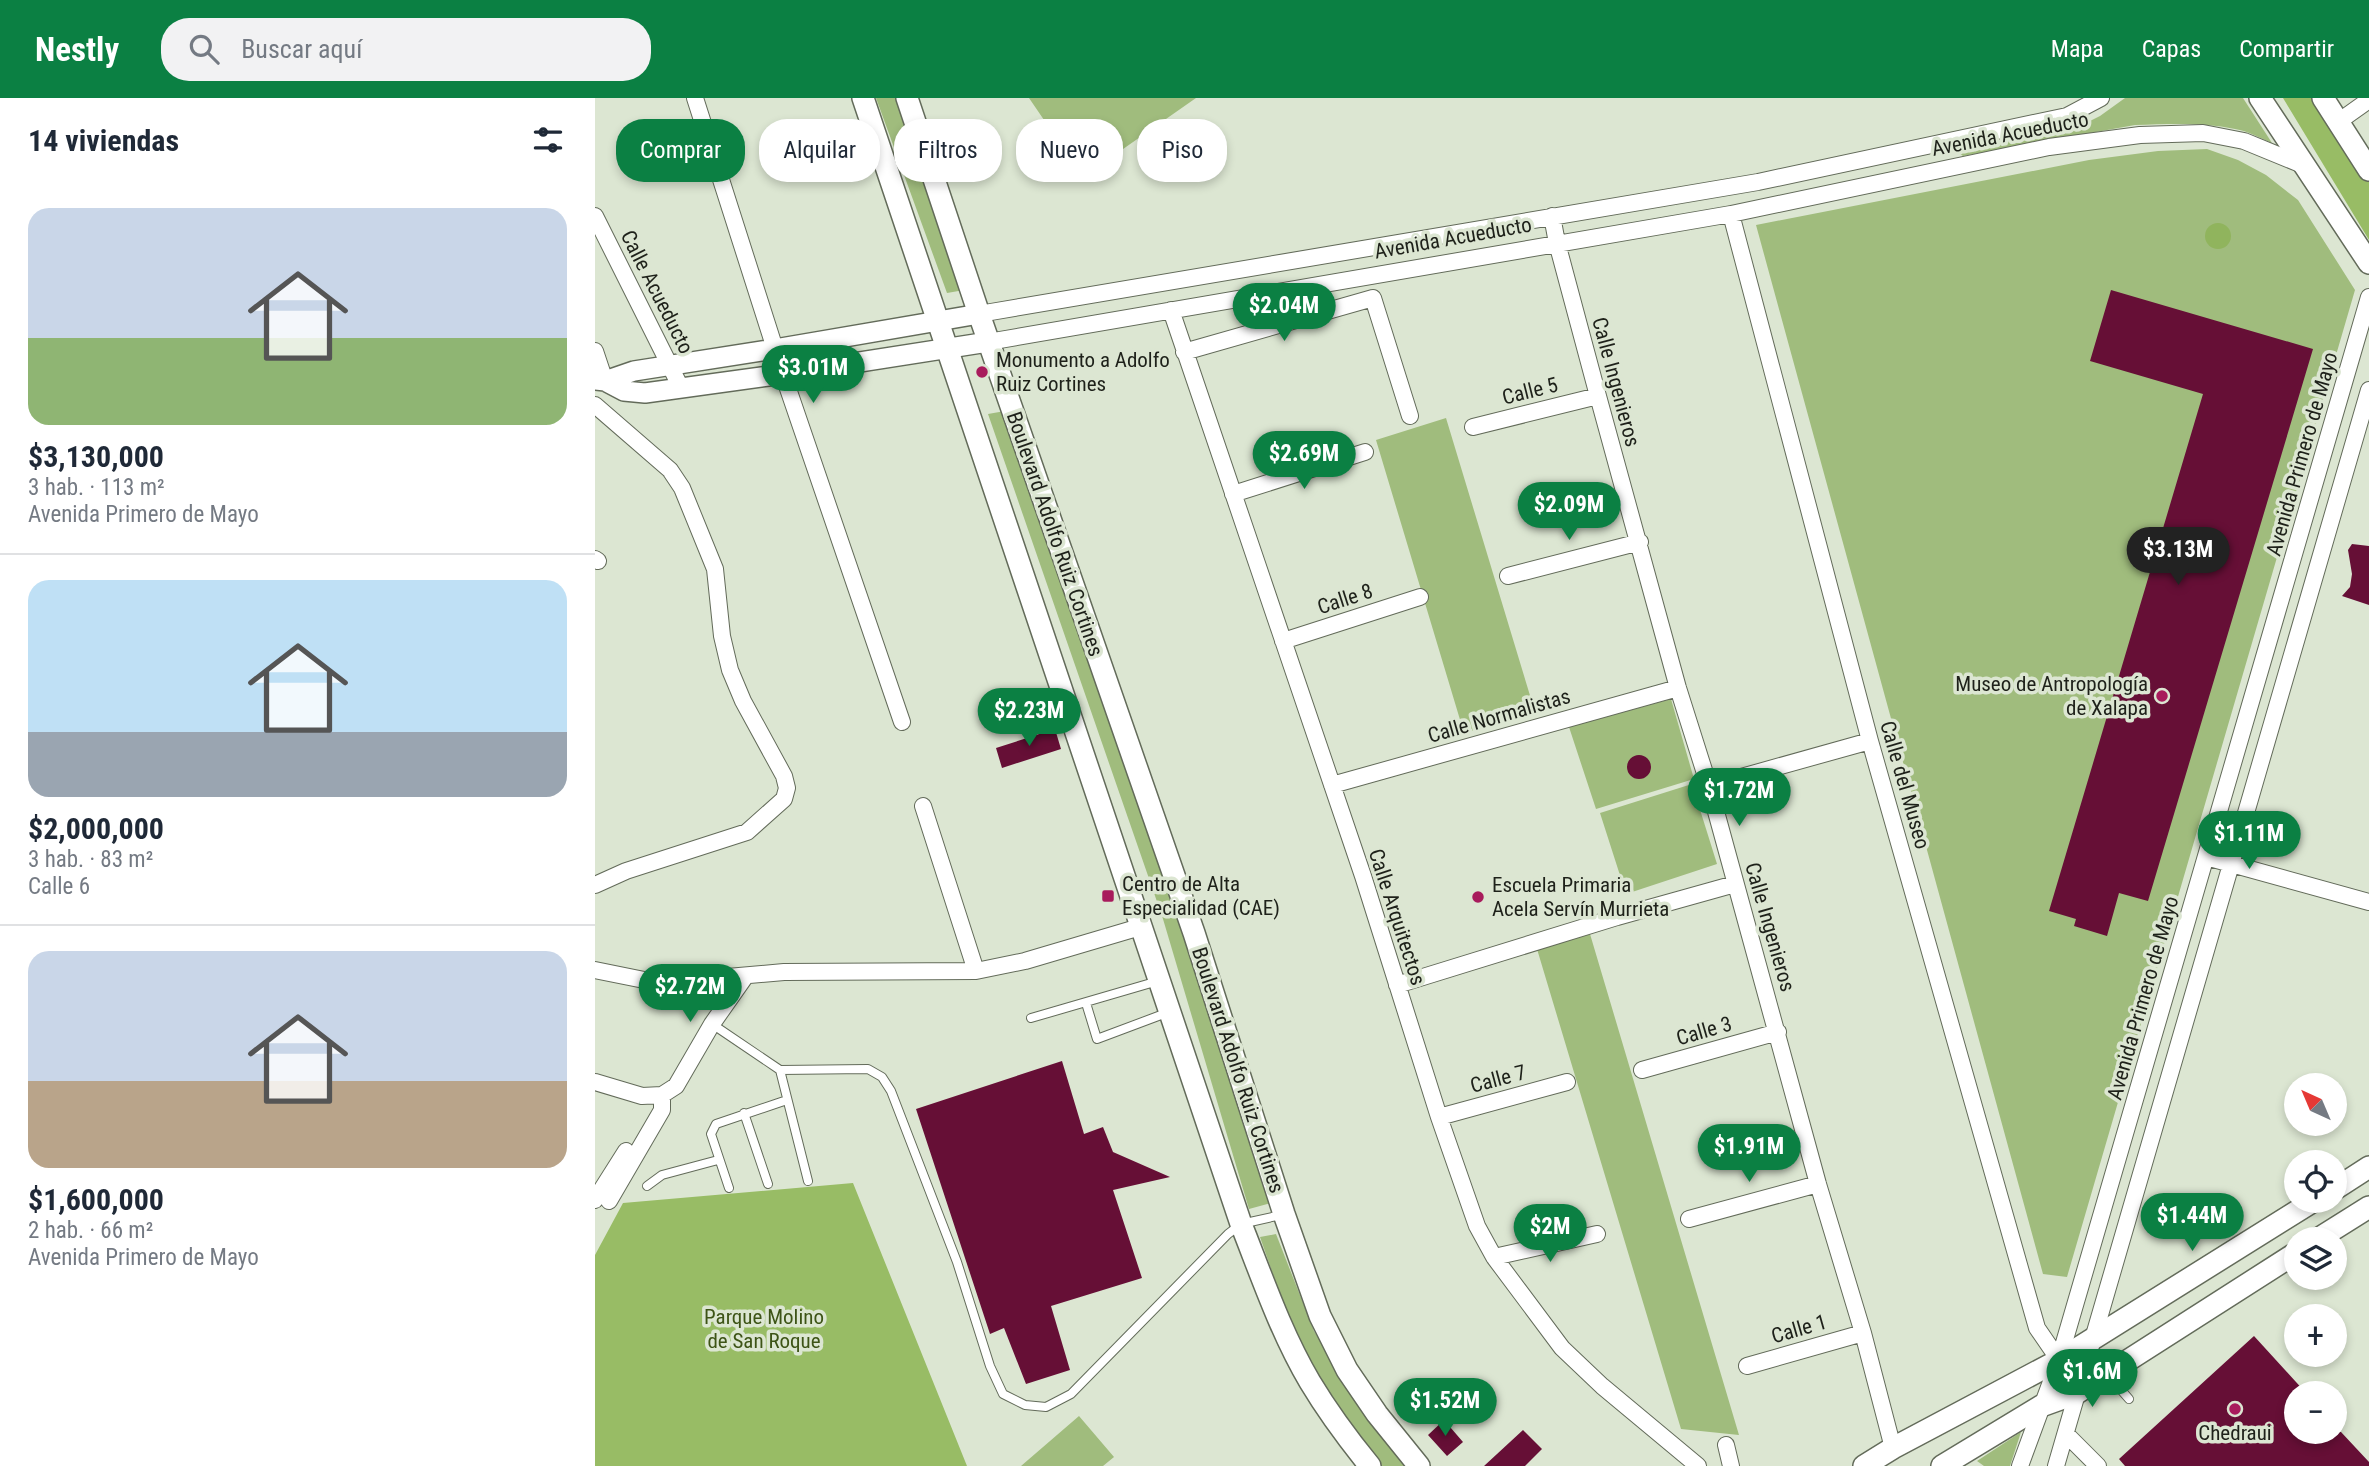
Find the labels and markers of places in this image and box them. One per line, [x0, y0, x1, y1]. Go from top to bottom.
pin: $2.04M [1227, 284, 1341, 343]
pin: $3.01M [756, 345, 870, 405]
place label: Monumento a Adolfo Ruiz Cortines [996, 348, 1170, 396]
marker: Monumento a Adolfo Ruiz Cortines [974, 364, 990, 380]
pin: $2.69M [1247, 432, 1361, 491]
pin: $2.09M [1512, 482, 1626, 542]
pin: $3.13M [2121, 528, 2235, 587]
place label: Museo de Antropología de Xalapa [1955, 672, 2148, 720]
pin: $2.23M [972, 688, 1086, 748]
marker: Museo de Antropología de Xalapa [2154, 688, 2170, 704]
pin: $1.72M [1682, 768, 1796, 828]
pin: $1.11M [2192, 812, 2306, 871]
place label: Centro de Alta Especialidad (CAE) [1122, 872, 1280, 920]
place label: Escuela Primaria Acela Servín Murrieta [1492, 873, 1669, 921]
marker: Centro de Alta Especialidad (CAE) [1100, 888, 1116, 904]
marker: Escuela Primaria Acela Servín Murrieta [1470, 889, 1486, 905]
pin: $2.72M [633, 964, 747, 1024]
pin: $1.91M [1692, 1124, 1806, 1184]
pin: $1.44M [2135, 1194, 2249, 1253]
pin: $2M [1516, 1204, 1584, 1264]
pin: $1.6M [2043, 1350, 2141, 1409]
pin: $1.52M [1388, 1378, 1502, 1438]
marker: Chedraui [2227, 1401, 2243, 1417]
place label: Chedraui [2198, 1421, 2272, 1445]

